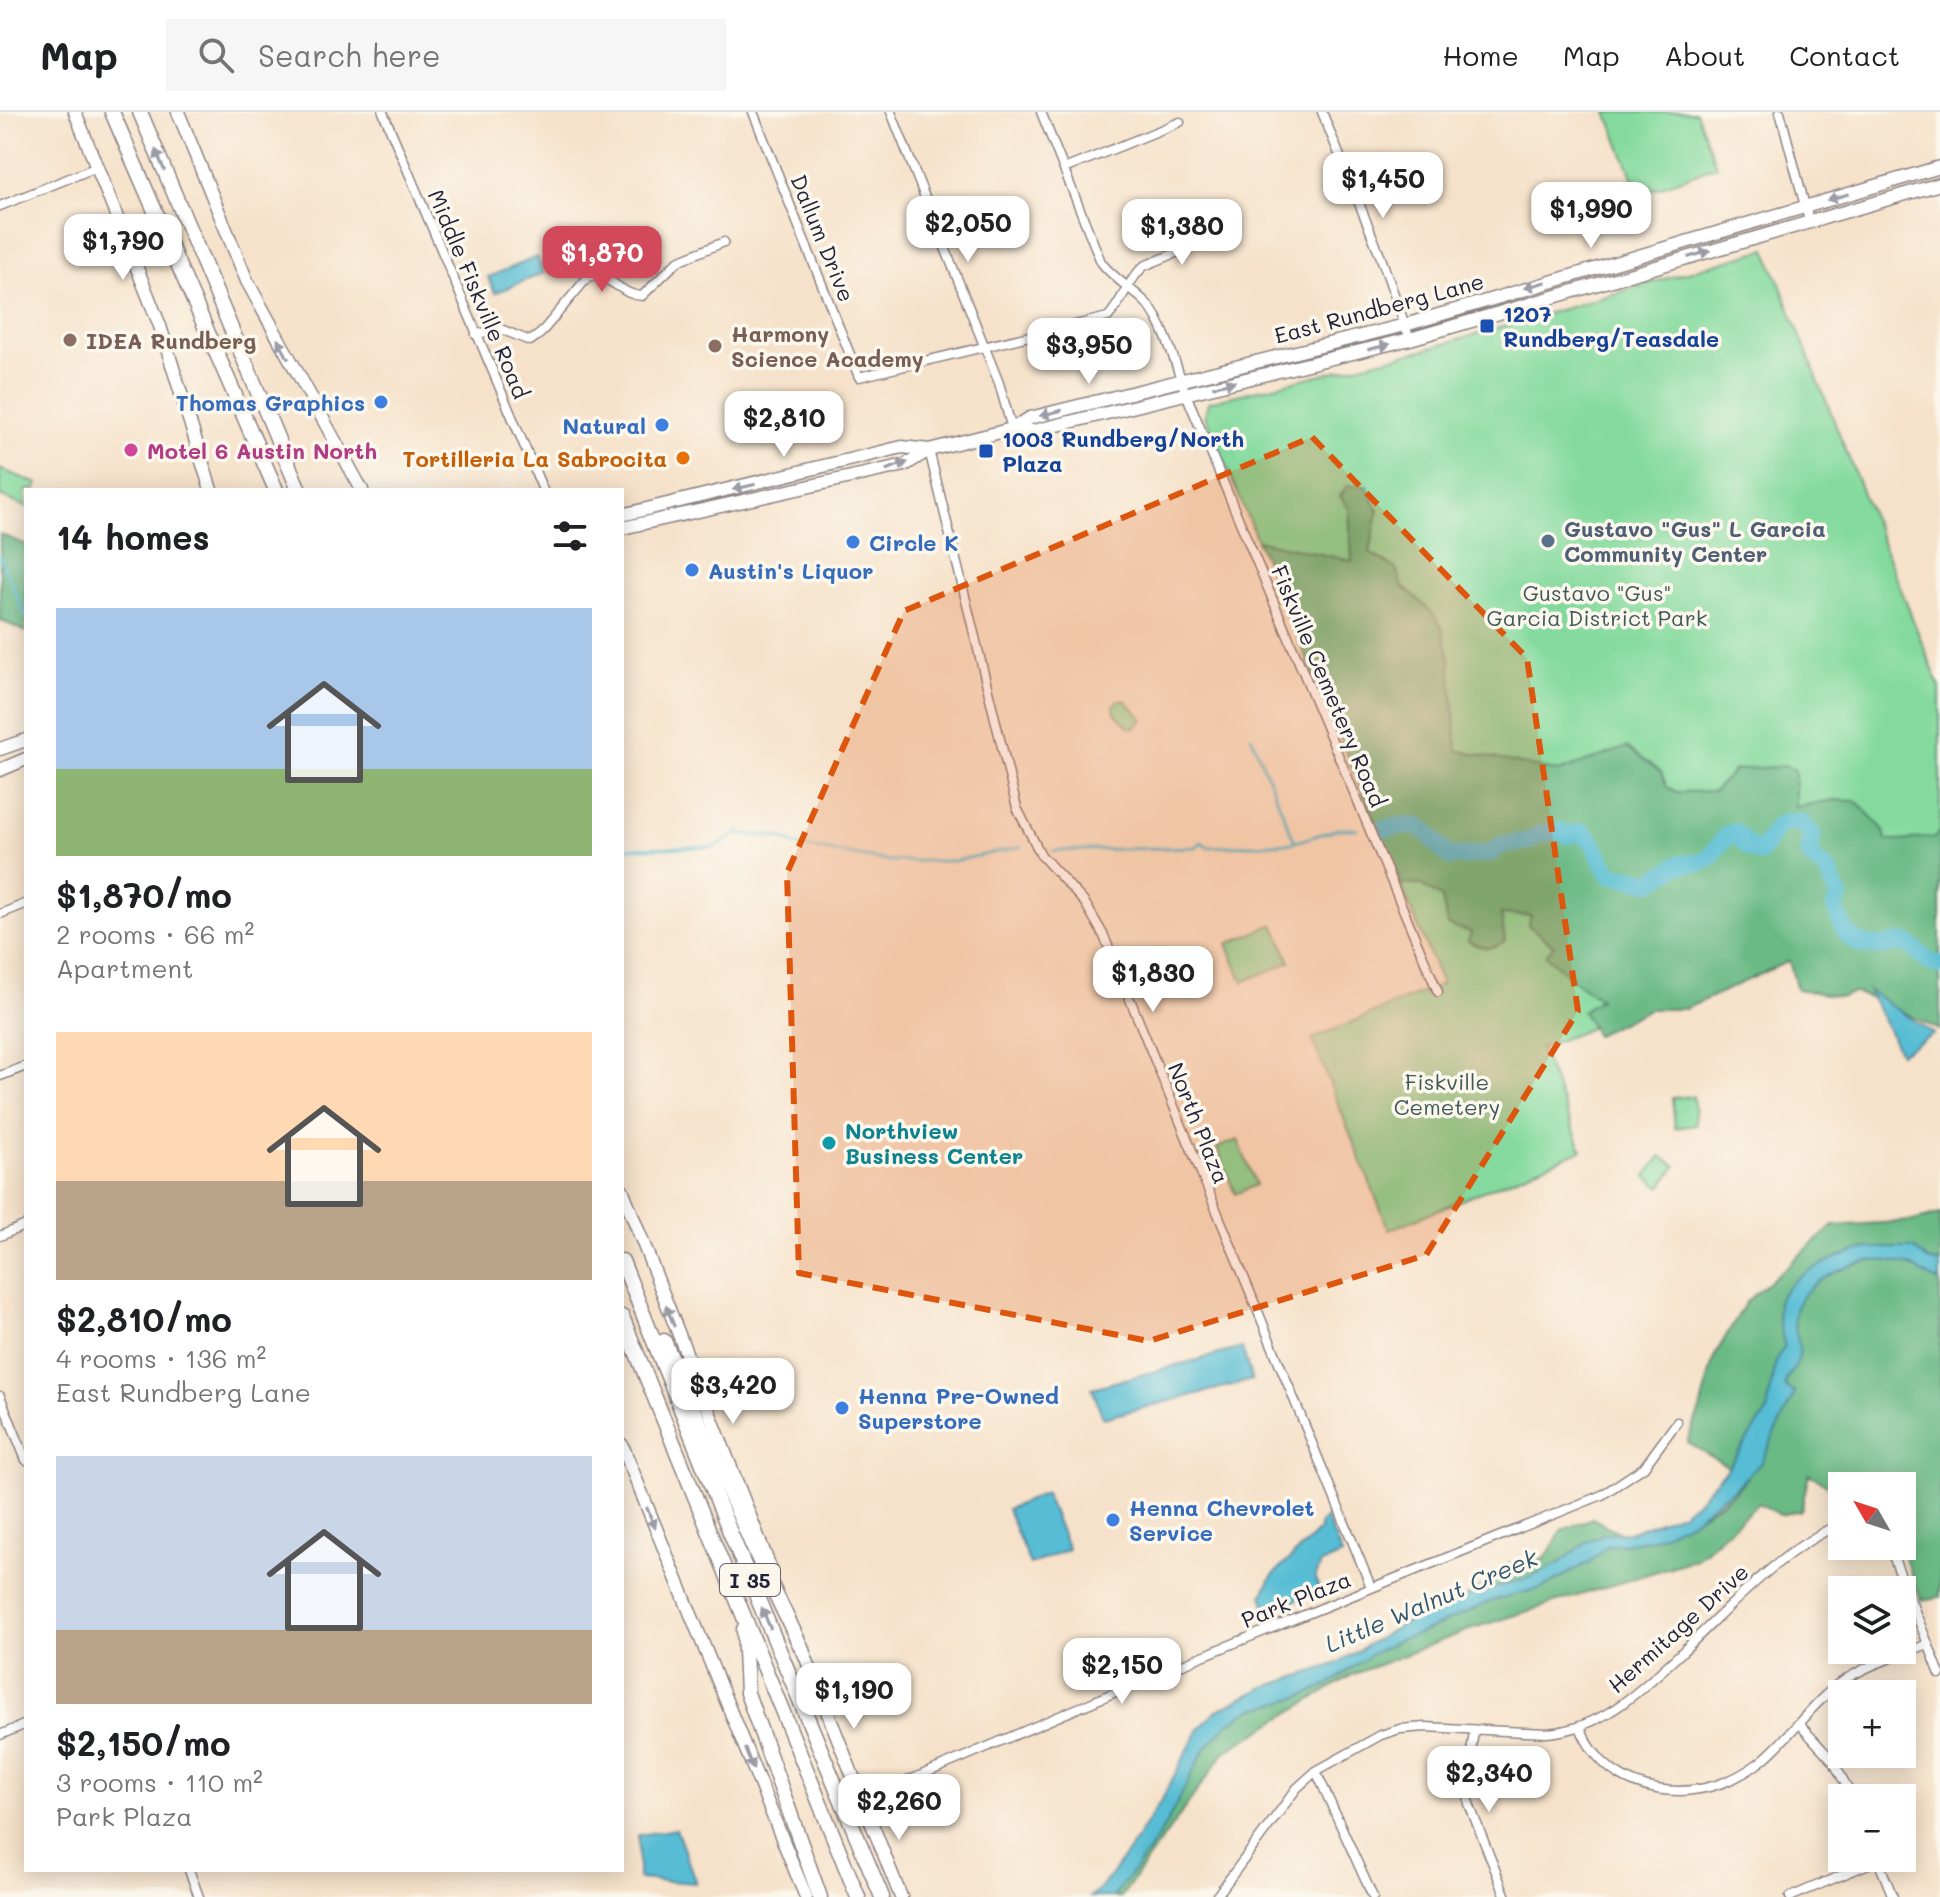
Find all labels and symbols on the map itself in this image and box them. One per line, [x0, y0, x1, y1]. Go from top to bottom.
one-way arrow [154, 148, 167, 172]
pin: $1,450 [1318, 152, 1448, 220]
street label: Dallum Drive [784, 170, 862, 306]
pin: $1,990 [1526, 182, 1656, 250]
street label: Middle Fiskville Road [422, 185, 536, 403]
one-way arrow [1826, 191, 1850, 204]
pin: $2,050 [903, 196, 1033, 264]
pin: $1,380 [1117, 199, 1247, 267]
pin: $1,790 [58, 214, 188, 282]
pin: $1,870 [537, 226, 667, 294]
one-way arrow [1688, 247, 1712, 260]
street label: East Rundberg Lane [1271, 266, 1487, 350]
one-way arrow [1522, 279, 1546, 292]
place label: 1207 Rundberg/Teasdale [1503, 299, 1719, 353]
marker: 1207 Rundberg/Teasdale [1478, 317, 1496, 335]
pin: $3,950 [1024, 318, 1154, 386]
place label: Harmony Science Academy [731, 319, 924, 373]
place label: IDEA Rundberg [86, 326, 256, 355]
marker: IDEA Rundberg [61, 331, 79, 349]
one-way arrow [277, 337, 290, 360]
marker: Harmony Science Academy [706, 337, 724, 355]
one-way arrow [1367, 340, 1392, 353]
one-way arrow [1211, 378, 1236, 390]
place label: Thomas Graphics [176, 388, 365, 417]
pin: $2,810 [719, 391, 849, 459]
marker: Thomas Graphics [372, 393, 390, 411]
one-way arrow [1038, 408, 1063, 420]
place label: Natural [563, 411, 646, 440]
marker: Natural [653, 416, 671, 434]
place label: 1003 Rundberg/North Plaza [1002, 424, 1244, 478]
place label: Motel 6 Austin North [147, 436, 377, 465]
marker: Motel 6 Austin North [122, 441, 140, 459]
marker: 1003 Rundberg/North Plaza [977, 442, 995, 460]
place label: Tortilleria La Sabrocita [403, 444, 667, 473]
marker: Tortilleria La Sabrocita [674, 449, 692, 467]
one-way arrow [885, 460, 909, 472]
one-way arrow [731, 481, 756, 493]
place label: Gustavo "Gus" L Garcia Community Center [1564, 514, 1826, 568]
place label: Circle K [869, 528, 959, 557]
marker: Gustavo "Gus" L Garcia Community Center [1539, 532, 1557, 550]
marker: Circle K [844, 533, 862, 551]
place label: Austin's Liquor [708, 556, 874, 585]
marker: Austin's Liquor [683, 561, 701, 579]
street label: Fiskville Cemetery Road [1265, 561, 1393, 811]
park label: Gustavo "Gus" Garcia District Park [1487, 578, 1708, 632]
pin: $1,830 [1088, 946, 1218, 1014]
street label: North Plaza [1162, 1058, 1236, 1188]
park label: Fiskville Cemetery [1394, 1067, 1500, 1121]
place label: Northview Business Center [845, 1116, 1023, 1170]
marker: Northview Business Center [820, 1134, 838, 1152]
one-way arrow [663, 1304, 676, 1328]
pin: $3,420 [668, 1358, 798, 1426]
place label: Henna Pre-Owned Superstore [858, 1381, 1059, 1435]
marker: Henna Pre-Owned Superstore [833, 1399, 851, 1417]
north arrow [1828, 1472, 1916, 1560]
place label: Henna Chevrolet Service [1129, 1493, 1315, 1547]
one-way arrow [645, 1506, 658, 1530]
marker: Henna Chevrolet Service [1104, 1511, 1122, 1529]
water label: Little Walnut Creek [1320, 1541, 1543, 1659]
street label: Hermitage Drive [1602, 1557, 1754, 1699]
road number: I 35 [720, 1564, 780, 1596]
street label: Park Plaza [1237, 1564, 1355, 1634]
one-way arrow [760, 1606, 773, 1630]
pin: $2,150 [1057, 1638, 1187, 1706]
pin: $1,190 [789, 1663, 919, 1731]
pin: $2,340 [1424, 1746, 1554, 1814]
one-way arrow [743, 1747, 756, 1771]
pin: $2,260 [834, 1774, 964, 1842]

